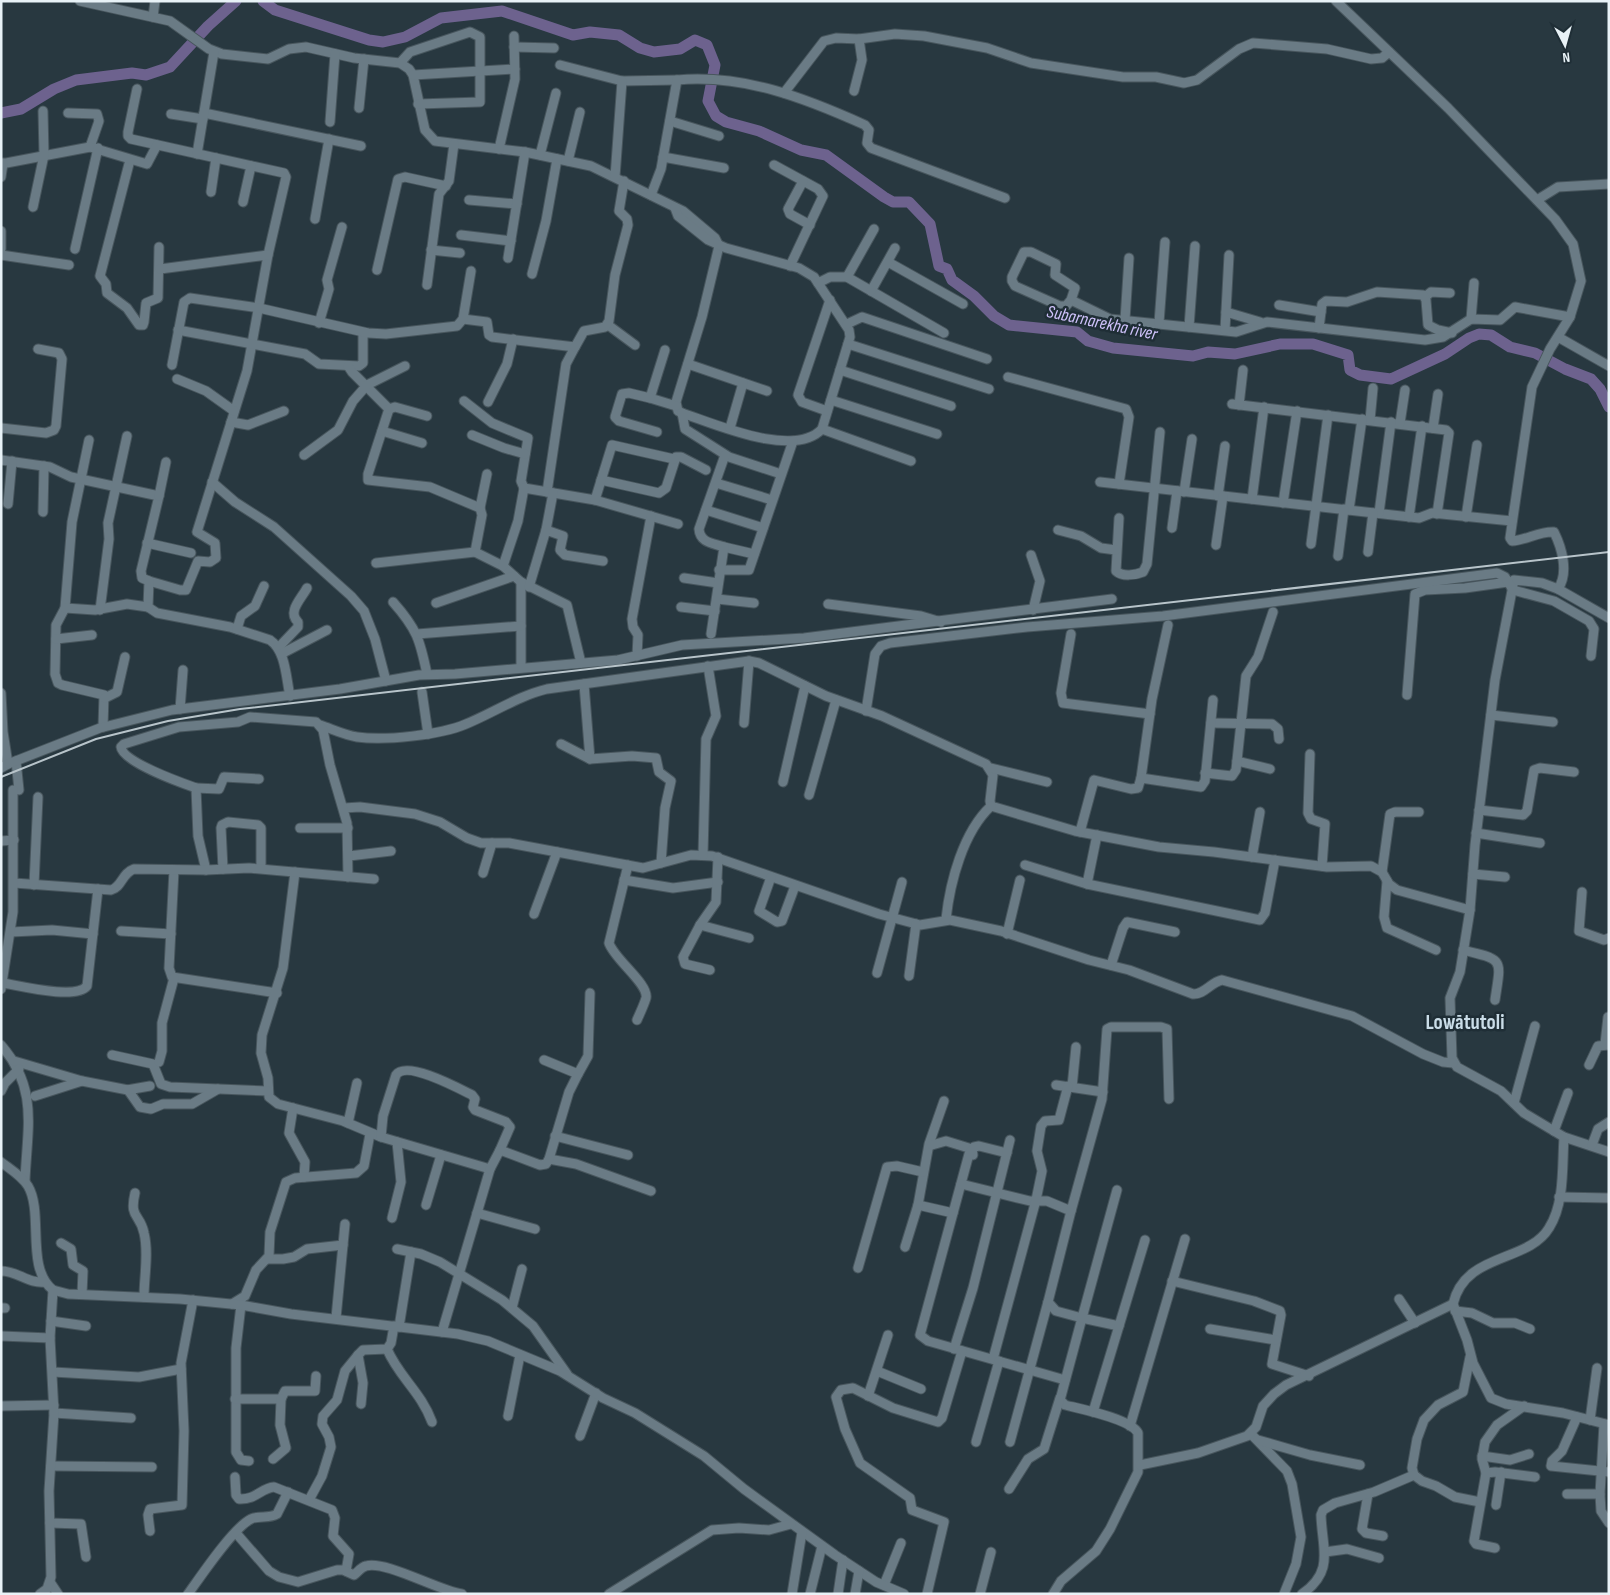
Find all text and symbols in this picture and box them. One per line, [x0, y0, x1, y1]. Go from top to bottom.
north arrow [1540, 20, 1590, 70]
text: N [1562, 49, 1571, 66]
water label: Subarnarekha river [1045, 301, 1160, 345]
district label: Lowātutoli [1425, 1010, 1505, 1035]

